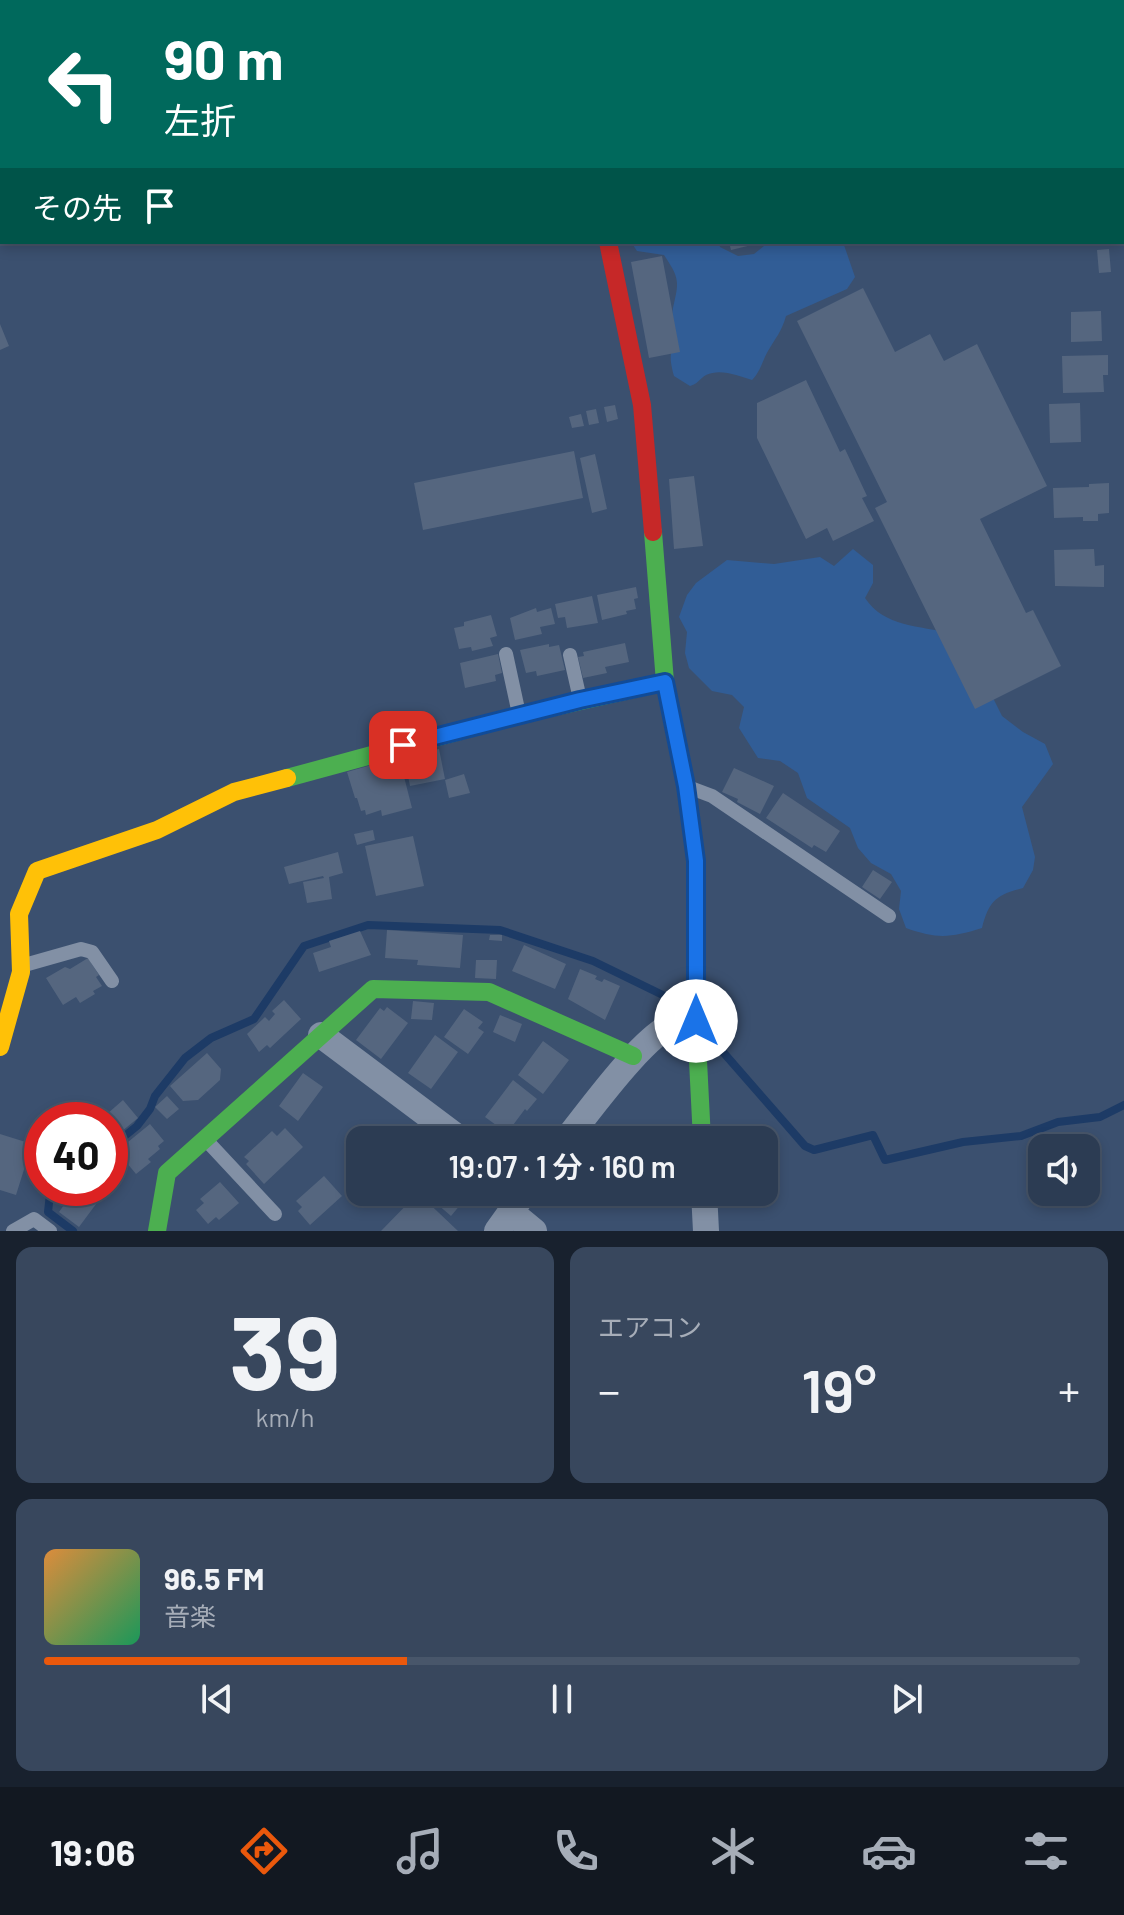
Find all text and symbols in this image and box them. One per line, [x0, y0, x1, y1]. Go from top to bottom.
text: 90 m [164, 24, 284, 91]
icon: left [32, 32, 136, 136]
text: 左折 [164, 98, 236, 141]
icon: arrive [138, 184, 182, 228]
text: その先 [32, 189, 122, 225]
pin [369, 711, 437, 779]
icon: arrive [381, 723, 425, 767]
position arrow [654, 979, 738, 1063]
speed limit sign: 40 [24, 1102, 128, 1206]
map controls [1028, 1134, 1100, 1206]
button: sound [1028, 1134, 1100, 1206]
text: 19:07 · 1 分 · 160 m [448, 1148, 676, 1184]
text: 39 [229, 1286, 341, 1411]
text: エアコン [598, 1311, 702, 1342]
text: 19° [801, 1353, 877, 1425]
text: − [598, 1363, 620, 1416]
text: + [1058, 1363, 1080, 1416]
text: km/h [256, 1401, 314, 1432]
text: 96.5 FM [164, 1560, 265, 1596]
text: 音楽 [164, 1600, 216, 1631]
icon: previous [195, 1677, 239, 1721]
icon: pause [540, 1677, 584, 1721]
icon: next [885, 1677, 929, 1721]
icon: directions [236, 1823, 292, 1879]
icon: music [392, 1823, 448, 1879]
icon: phone [548, 1823, 604, 1879]
icon: climate [705, 1823, 761, 1879]
icon: car [861, 1823, 917, 1879]
icon: filters [1018, 1823, 1074, 1879]
text: 19:06 [50, 1830, 135, 1873]

